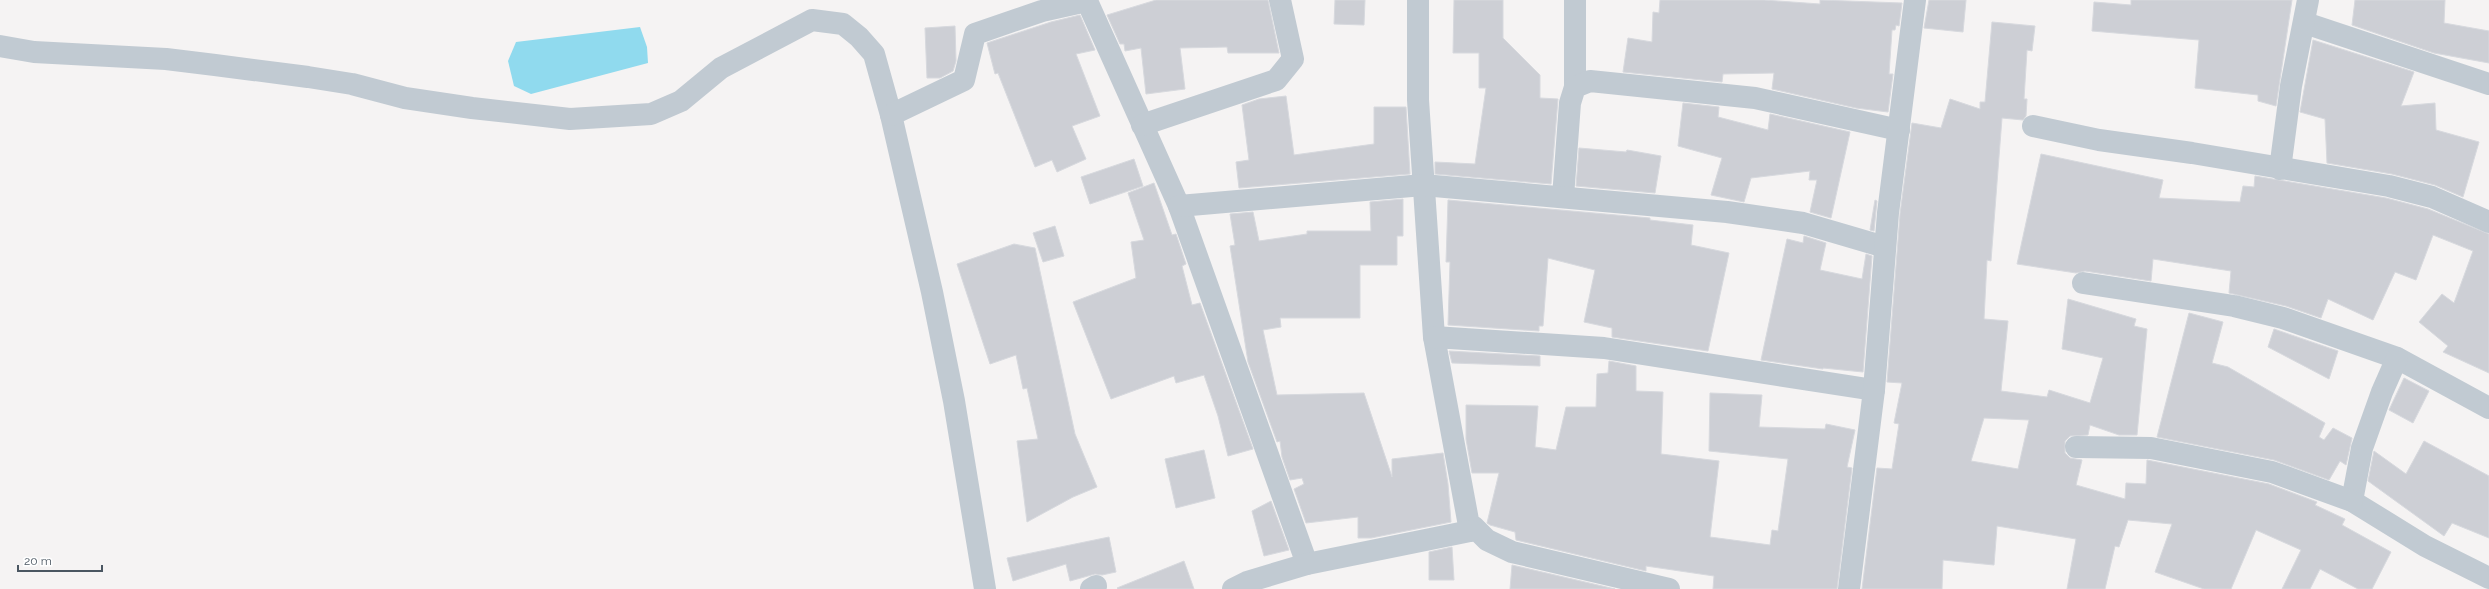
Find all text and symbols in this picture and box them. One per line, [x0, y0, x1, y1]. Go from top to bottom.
scale bar [18, 547, 102, 573]
text: 20 m [24, 554, 52, 568]

